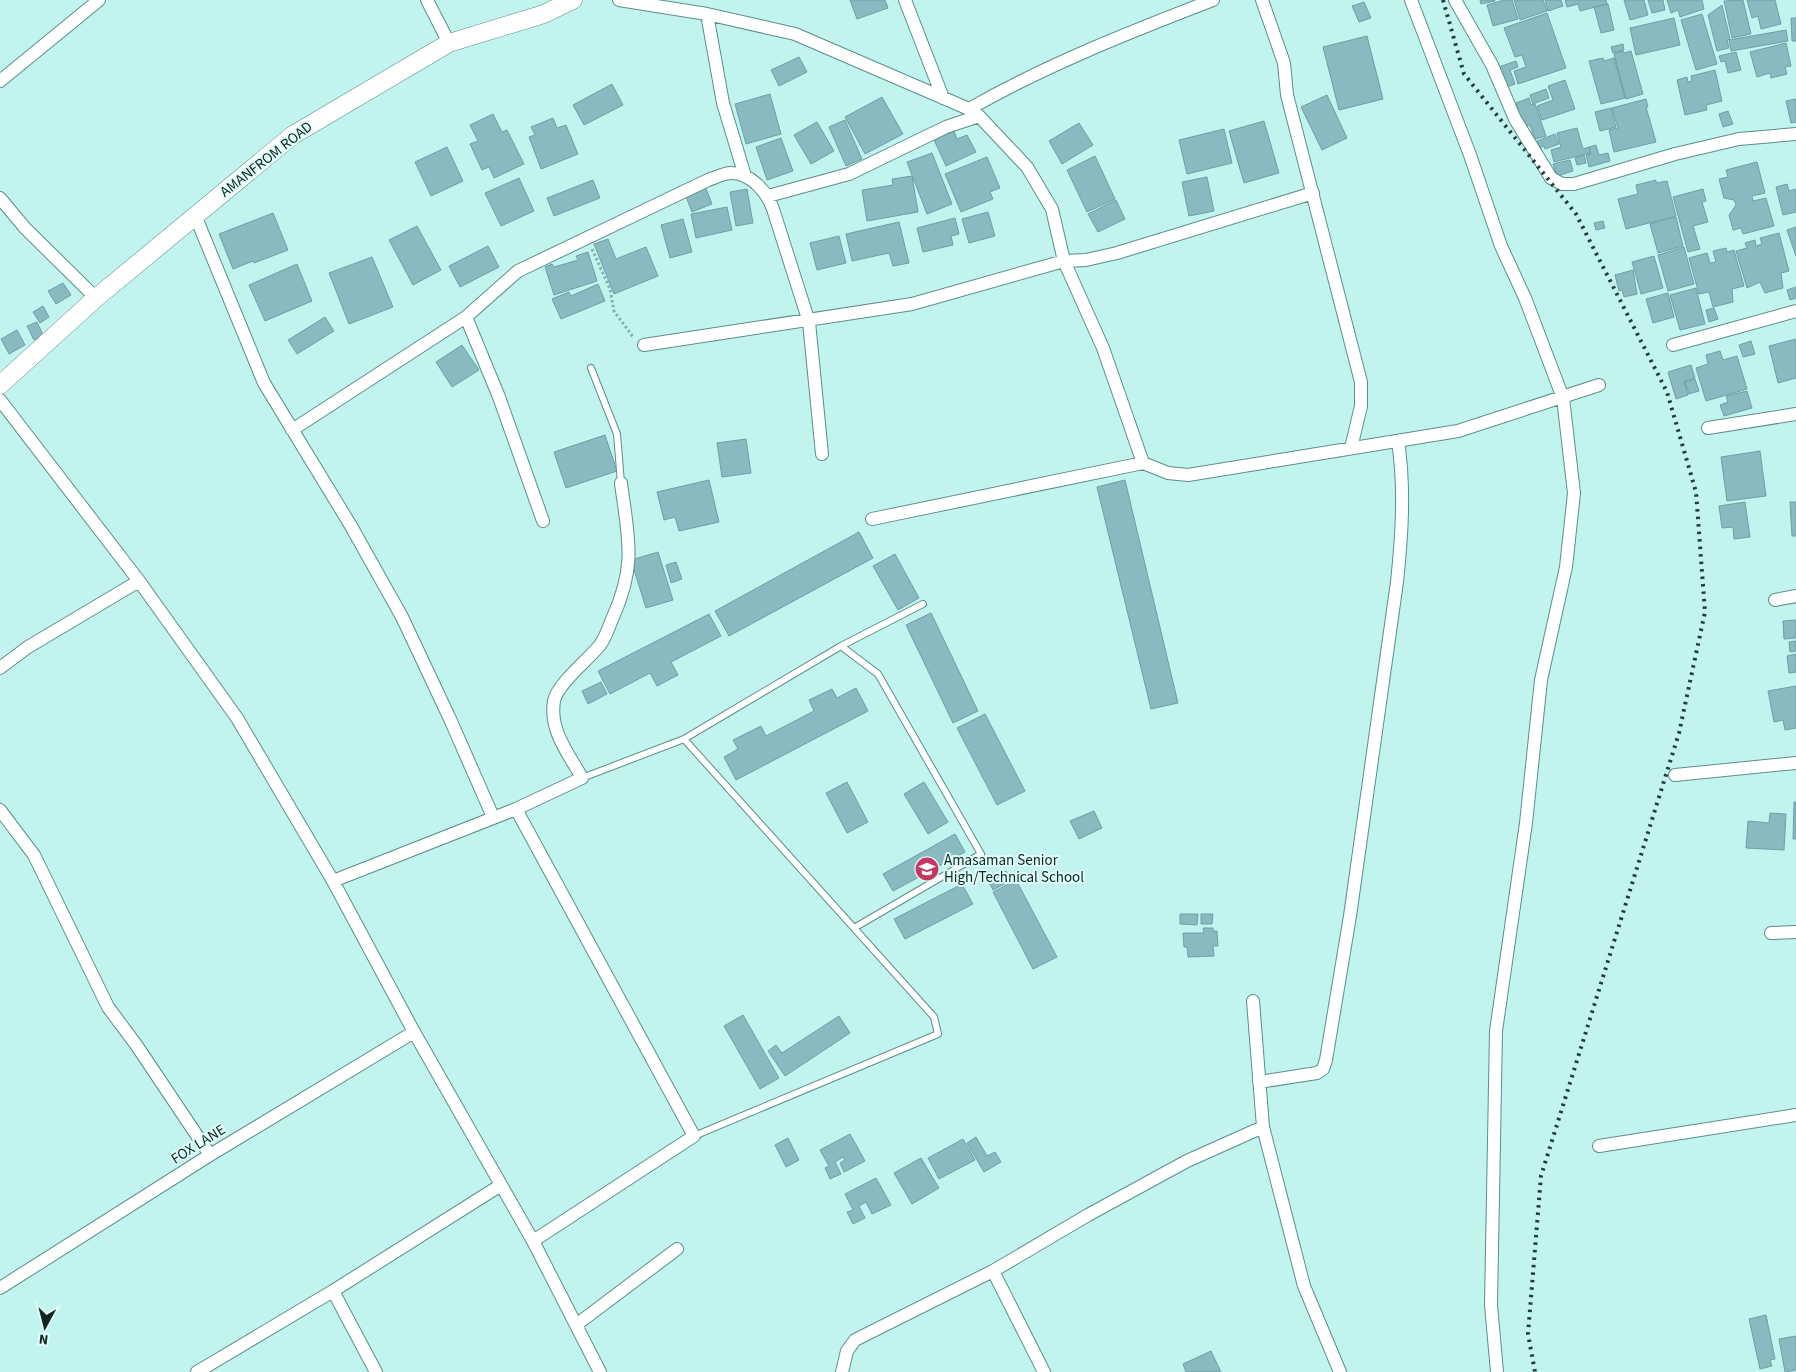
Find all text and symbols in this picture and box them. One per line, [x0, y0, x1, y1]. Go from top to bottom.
street label: AMANFROM ROAD [216, 117, 317, 202]
place label: Amasaman Senior High/Technical School [944, 850, 1084, 888]
school or university icon: Amasaman Senior High/Technical School [914, 856, 940, 882]
street label: FOX LANE [167, 1119, 230, 1169]
north arrow [20, 1302, 70, 1352]
text: N [38, 1328, 49, 1349]

